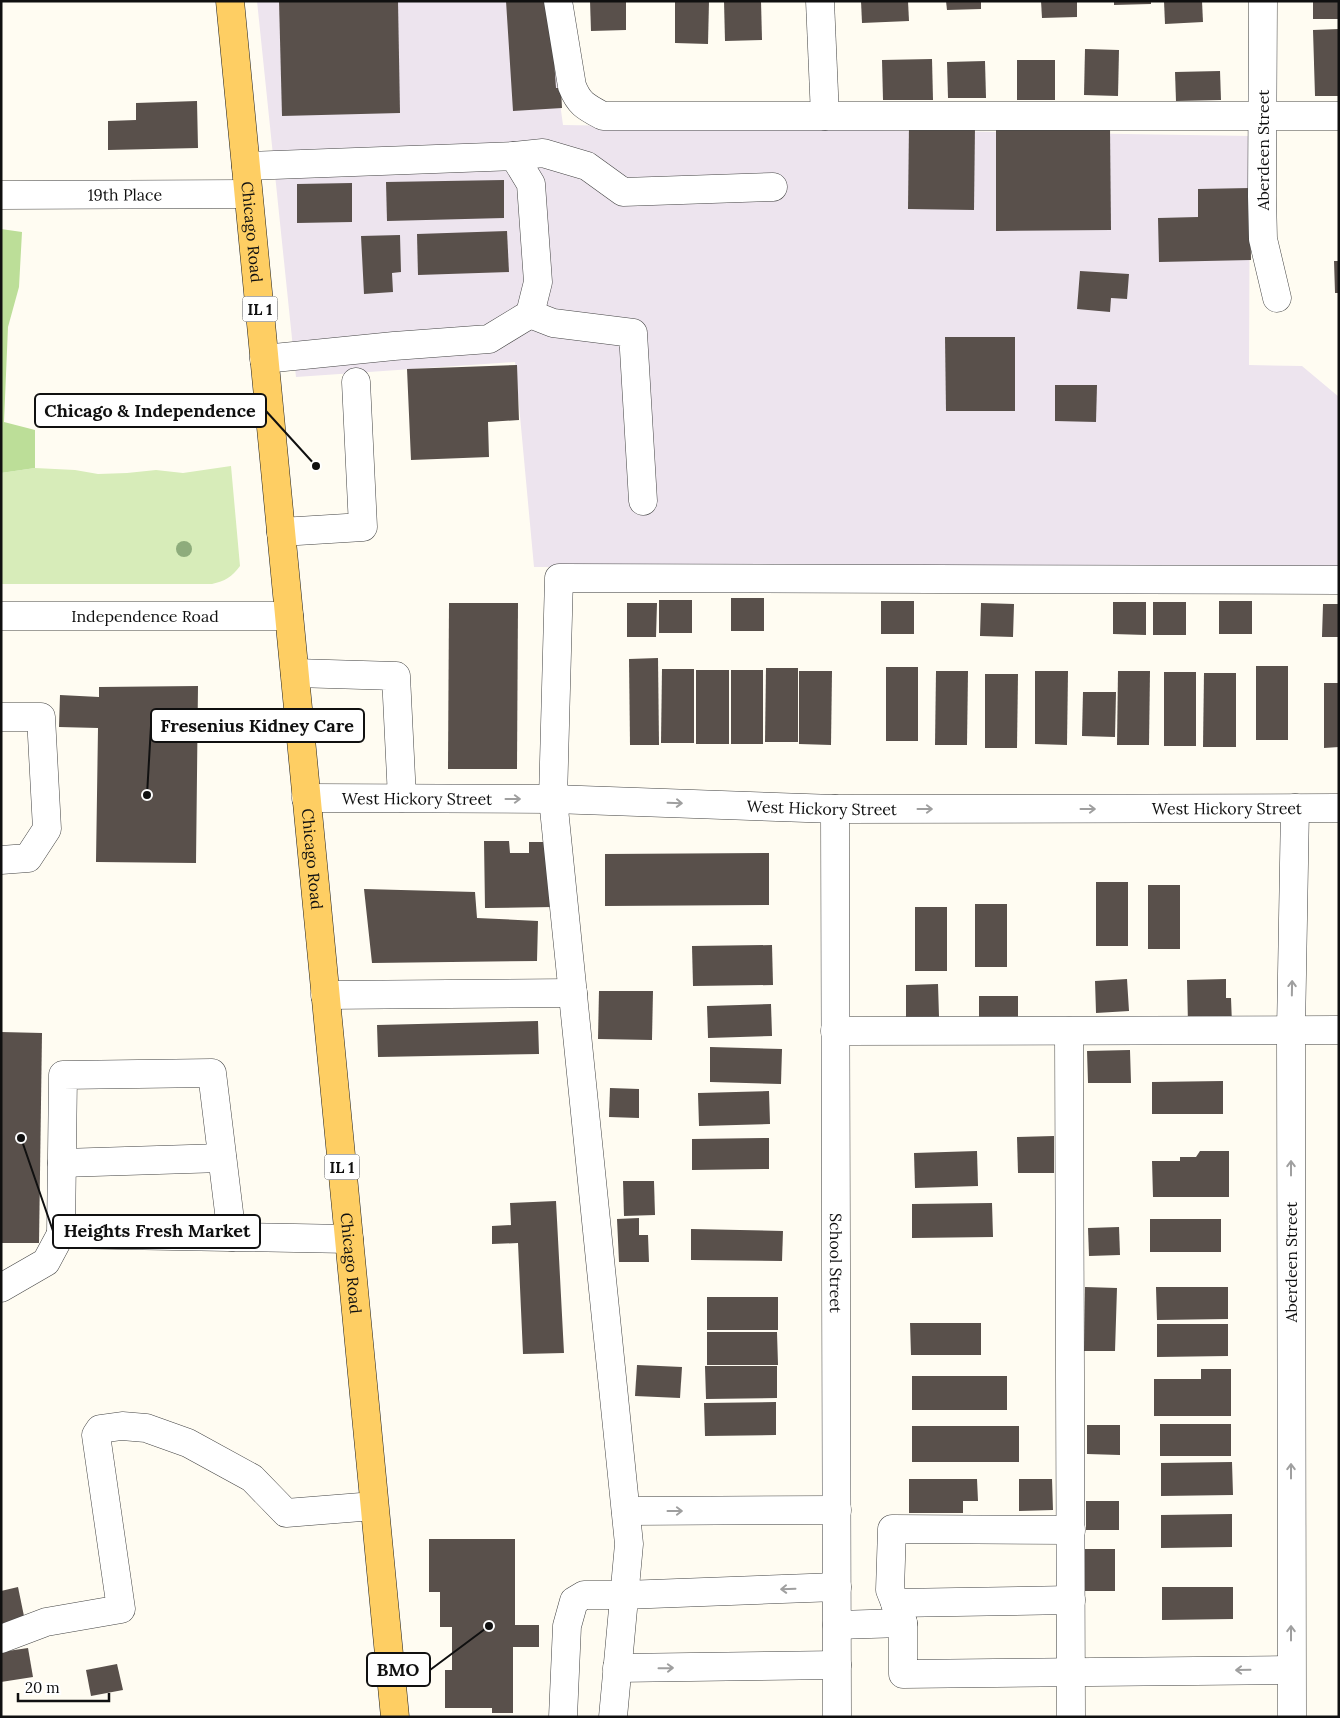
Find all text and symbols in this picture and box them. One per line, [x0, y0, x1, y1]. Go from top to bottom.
street label: Aberdeen Street [1253, 89, 1273, 211]
street label: Chicago Road [237, 180, 267, 284]
street label: 19th Place [88, 184, 163, 205]
road number: IL 1 [242, 296, 278, 322]
callout: Chicago & Independence [35, 394, 266, 427]
text: Chicago & Independence [44, 399, 256, 422]
street label: Independence Road [71, 606, 219, 626]
callout: Fresenius Kidney Care [151, 709, 364, 742]
text: Fresenius Kidney Care [160, 714, 354, 737]
street label: West Hickory Street [342, 788, 493, 809]
one-way arrow [504, 794, 520, 804]
street label: West Hickory Street [746, 796, 898, 819]
street label: West Hickory Street [1152, 798, 1303, 818]
one-way arrow [667, 799, 683, 808]
one-way arrow [916, 804, 933, 814]
one-way arrow [1079, 804, 1095, 814]
street label: Chicago Road [298, 808, 327, 911]
one-way arrow [1287, 980, 1297, 996]
road number: IL 1 [324, 1154, 360, 1180]
one-way arrow [1286, 1160, 1296, 1176]
street label: Aberdeen Street [1281, 1201, 1301, 1323]
street label: Chicago Road [337, 1212, 366, 1315]
street label: School Street [826, 1213, 846, 1314]
callout: Heights Fresh Market [53, 1215, 260, 1248]
text: Heights Fresh Market [64, 1219, 251, 1242]
one-way arrow [1286, 1463, 1296, 1479]
one-way arrow [666, 1506, 683, 1516]
one-way arrow [780, 1584, 796, 1594]
one-way arrow [1286, 1625, 1296, 1642]
callout: BMO [367, 1653, 430, 1686]
text: BMO [377, 1658, 420, 1681]
one-way arrow [658, 1663, 674, 1672]
one-way arrow [1235, 1665, 1251, 1675]
scale bar [18, 1670, 109, 1702]
text: 20 m [25, 1678, 60, 1697]

